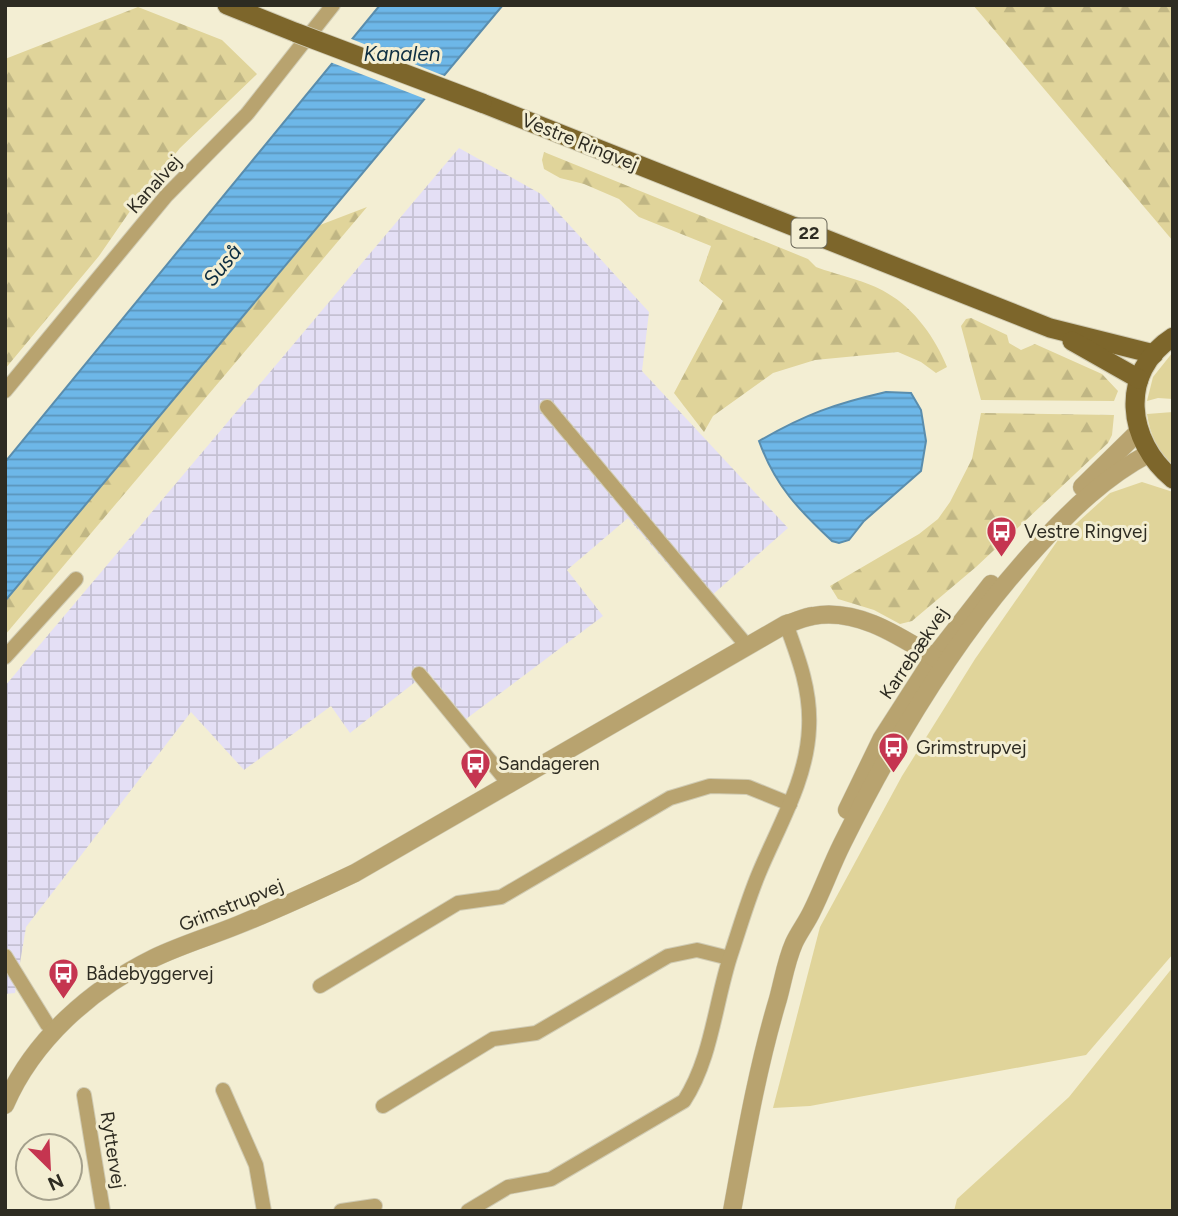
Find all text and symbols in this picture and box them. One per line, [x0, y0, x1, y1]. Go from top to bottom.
water label: Kanalen [364, 41, 441, 66]
street label: Vestre Ringvej [518, 108, 642, 176]
street label: Kanalvej [122, 150, 186, 218]
road number: 22 [792, 218, 826, 247]
water label: Suså [197, 239, 247, 291]
bus stop icon: Vestre Ringvej [984, 514, 1018, 558]
place label: Vestre Ringvej [1024, 520, 1148, 543]
street label: Karrebækvej [875, 602, 953, 704]
bus stop icon: Grimstrupvej [876, 730, 910, 774]
place label: Grimstrupvej [916, 736, 1027, 759]
bus stop icon: Sandageren [458, 746, 492, 790]
place label: Sandageren [498, 752, 600, 775]
street label: Grimstrupvej [175, 874, 287, 936]
bus stop icon: Bådebyggervej [46, 956, 80, 1000]
place label: Bådebyggervej [86, 962, 214, 985]
street label: Ryttervej [96, 1110, 130, 1190]
north arrow [14, 1132, 84, 1202]
text: N [44, 1169, 67, 1196]

